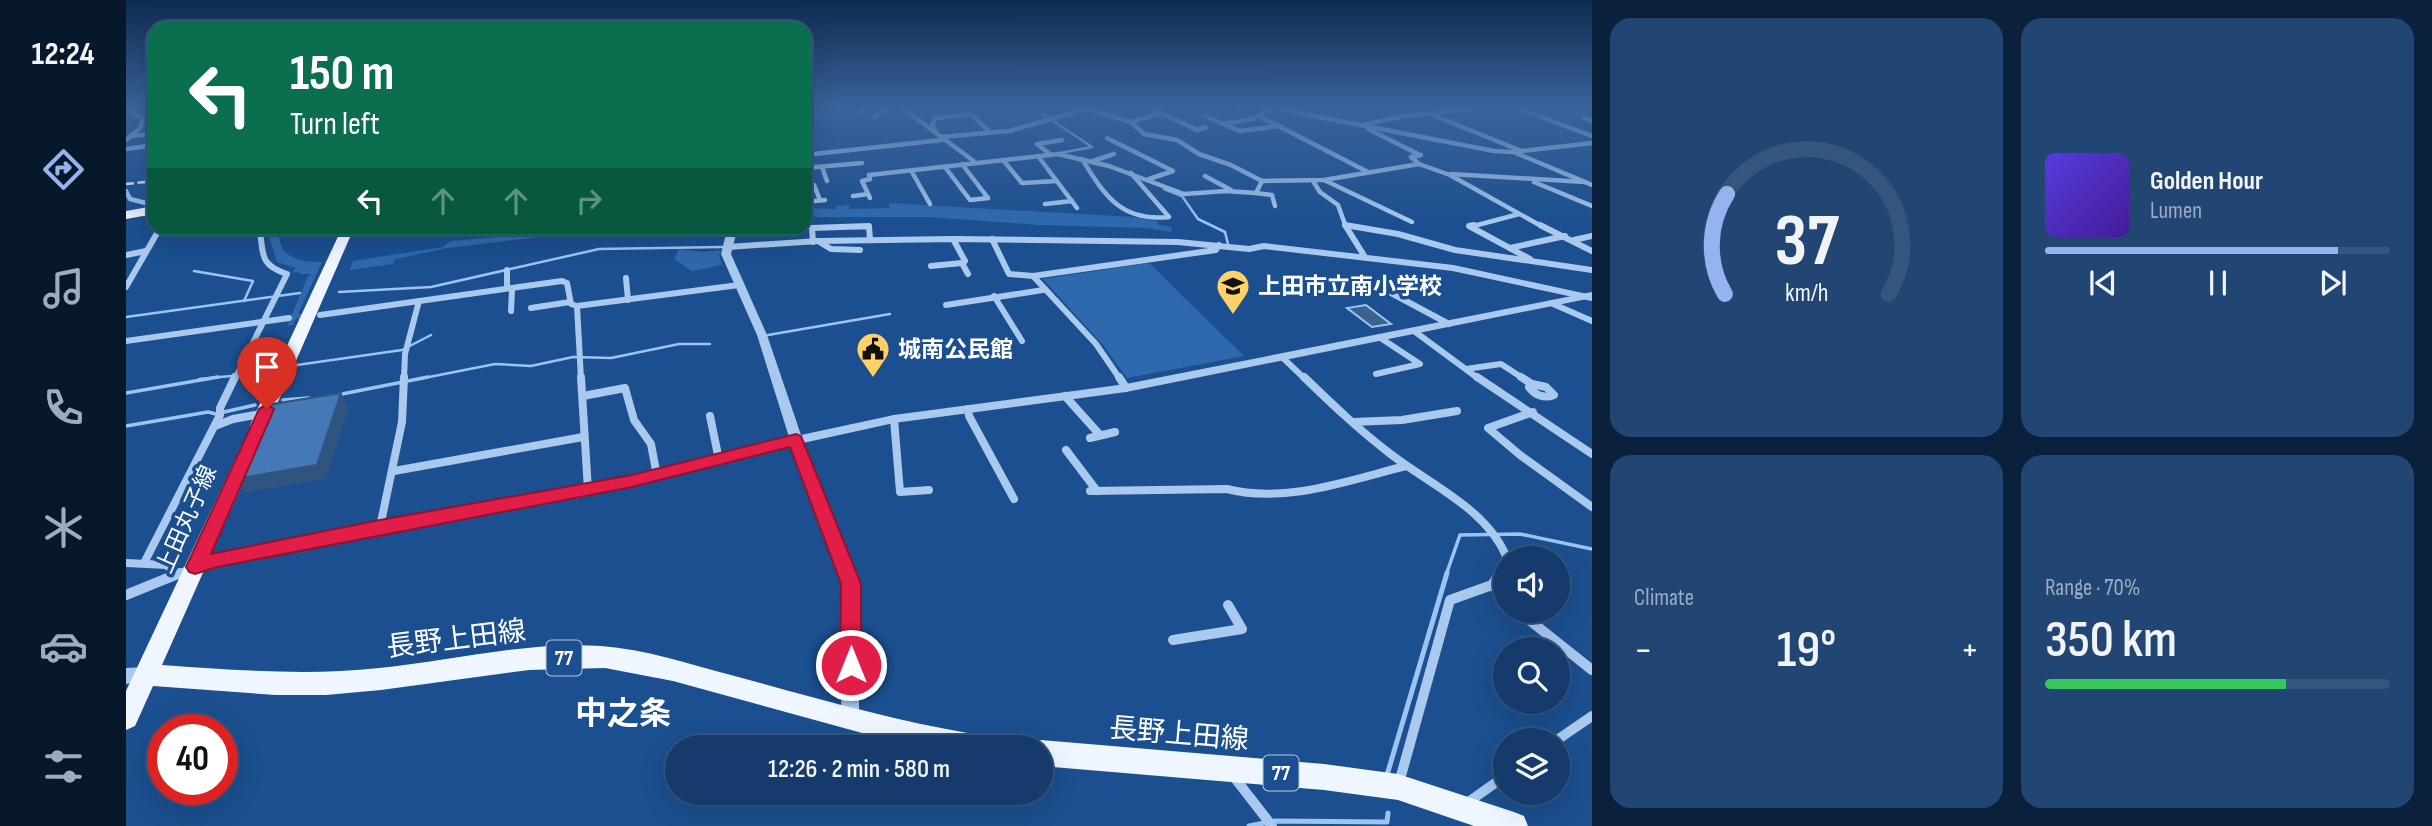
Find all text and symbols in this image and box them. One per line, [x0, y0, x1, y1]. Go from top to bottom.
text: 12:24 [32, 35, 94, 74]
text: 150 m [290, 45, 394, 104]
icon: left [175, 49, 266, 140]
text: Turn left [290, 105, 380, 144]
icon: directions [39, 145, 88, 194]
text: Golden Hour [2150, 166, 2263, 197]
icon: left [351, 182, 389, 220]
icon: ahead [424, 182, 462, 220]
icon: ahead [497, 182, 535, 220]
icon: right [570, 182, 608, 220]
text: Lumen [2150, 197, 2202, 225]
text: 37 [1774, 198, 1839, 286]
icon: music [39, 264, 88, 313]
icon: previous [2084, 264, 2122, 302]
icon: pause [2199, 264, 2237, 302]
icon: next [2314, 264, 2352, 302]
school or university icon: 上田市立南小学校 [1214, 267, 1252, 316]
place label: 上田市立南小学校 [1258, 273, 1442, 301]
text: km/h [1785, 278, 1828, 309]
public building icon: 城南公民館 [854, 330, 892, 379]
place label: 城南公民館 [898, 336, 1013, 364]
pin [237, 337, 297, 409]
icon: arrive [248, 348, 286, 386]
icon: phone [39, 383, 88, 432]
street label: 上田丸子線 [151, 461, 223, 578]
icon: climate [39, 503, 88, 552]
map controls [1493, 546, 1570, 805]
button: sound [1493, 546, 1570, 623]
text: Range · 70% [2045, 574, 2140, 602]
text: Climate [1634, 584, 1694, 612]
text: 350 km [2045, 609, 2177, 672]
street label: 長野上田線 [385, 615, 528, 664]
text: 19° [1777, 619, 1836, 682]
icon: car [39, 622, 88, 671]
position arrow [814, 628, 888, 702]
text: − [1634, 628, 1653, 673]
text: + [1960, 628, 1979, 673]
button: search [1493, 637, 1570, 714]
road number: 77 [546, 640, 582, 676]
district label: 中之条 [575, 695, 671, 734]
street label: 長野上田線 [1108, 712, 1250, 757]
speed limit sign: 40 [147, 714, 238, 805]
button: layers [1493, 728, 1570, 805]
icon: filters [39, 742, 88, 791]
text: 12:26 · 2 min · 580 m [768, 754, 950, 785]
road number: 77 [1264, 756, 1298, 790]

